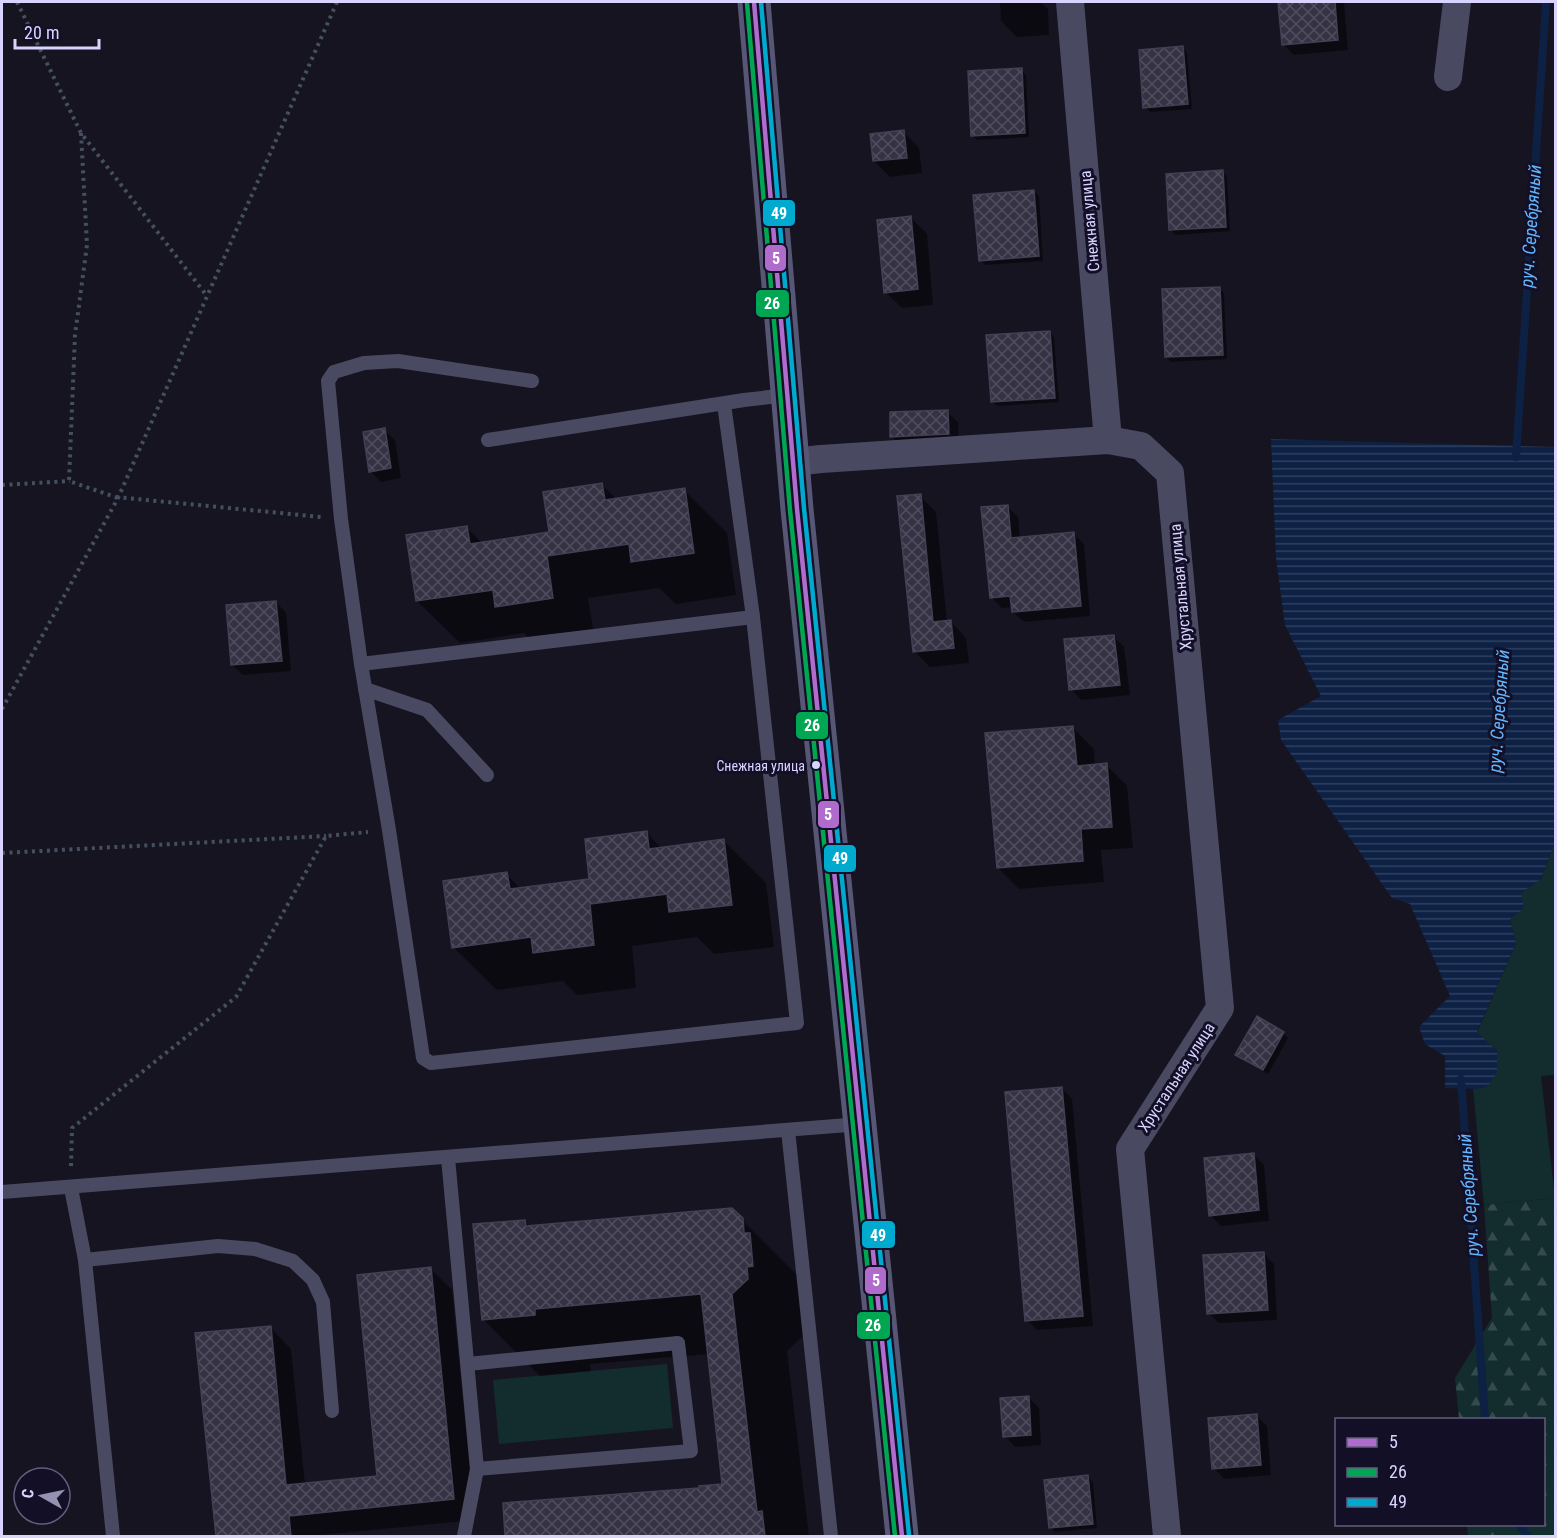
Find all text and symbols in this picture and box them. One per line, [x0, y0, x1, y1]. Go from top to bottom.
scale bar [15, 12, 99, 50]
text: 20 m [24, 22, 59, 43]
water label: руч. Серебряный [1516, 164, 1545, 289]
street label: Снежная улица [1076, 170, 1103, 272]
line badge: 49 [762, 199, 796, 227]
text: 49 [771, 204, 787, 223]
line badge: 5 [764, 244, 787, 272]
text: 5 [772, 249, 780, 268]
line badge: 26 [755, 289, 790, 318]
text: 26 [764, 294, 780, 313]
street label: Хрустальная улица [1166, 523, 1195, 651]
water label: руч. Серебряный [1484, 649, 1513, 774]
line badge: 26 [795, 711, 829, 740]
text: 26 [804, 716, 820, 735]
place label: Снежная улица [716, 758, 805, 774]
marker: Снежная улица [810, 759, 822, 771]
line badge: 5 [817, 800, 840, 829]
text: 5 [824, 805, 832, 824]
line badge: 49 [823, 844, 857, 873]
text: 49 [832, 849, 848, 868]
street label: Хрустальная улица [1134, 1019, 1219, 1136]
water label: руч. Серебряный [1454, 1133, 1483, 1258]
line badge: 49 [861, 1220, 896, 1249]
text: 49 [870, 1226, 886, 1245]
line badge: 5 [864, 1266, 887, 1295]
text: 5 [872, 1271, 880, 1290]
line badge: 26 [856, 1311, 891, 1340]
text: 26 [865, 1316, 881, 1335]
legend [1335, 1418, 1545, 1526]
text: 5 [1389, 1431, 1398, 1452]
text: 26 [1389, 1461, 1407, 1482]
north arrow [12, 1466, 72, 1526]
text: С [18, 1488, 38, 1500]
text: 49 [1389, 1491, 1407, 1512]

